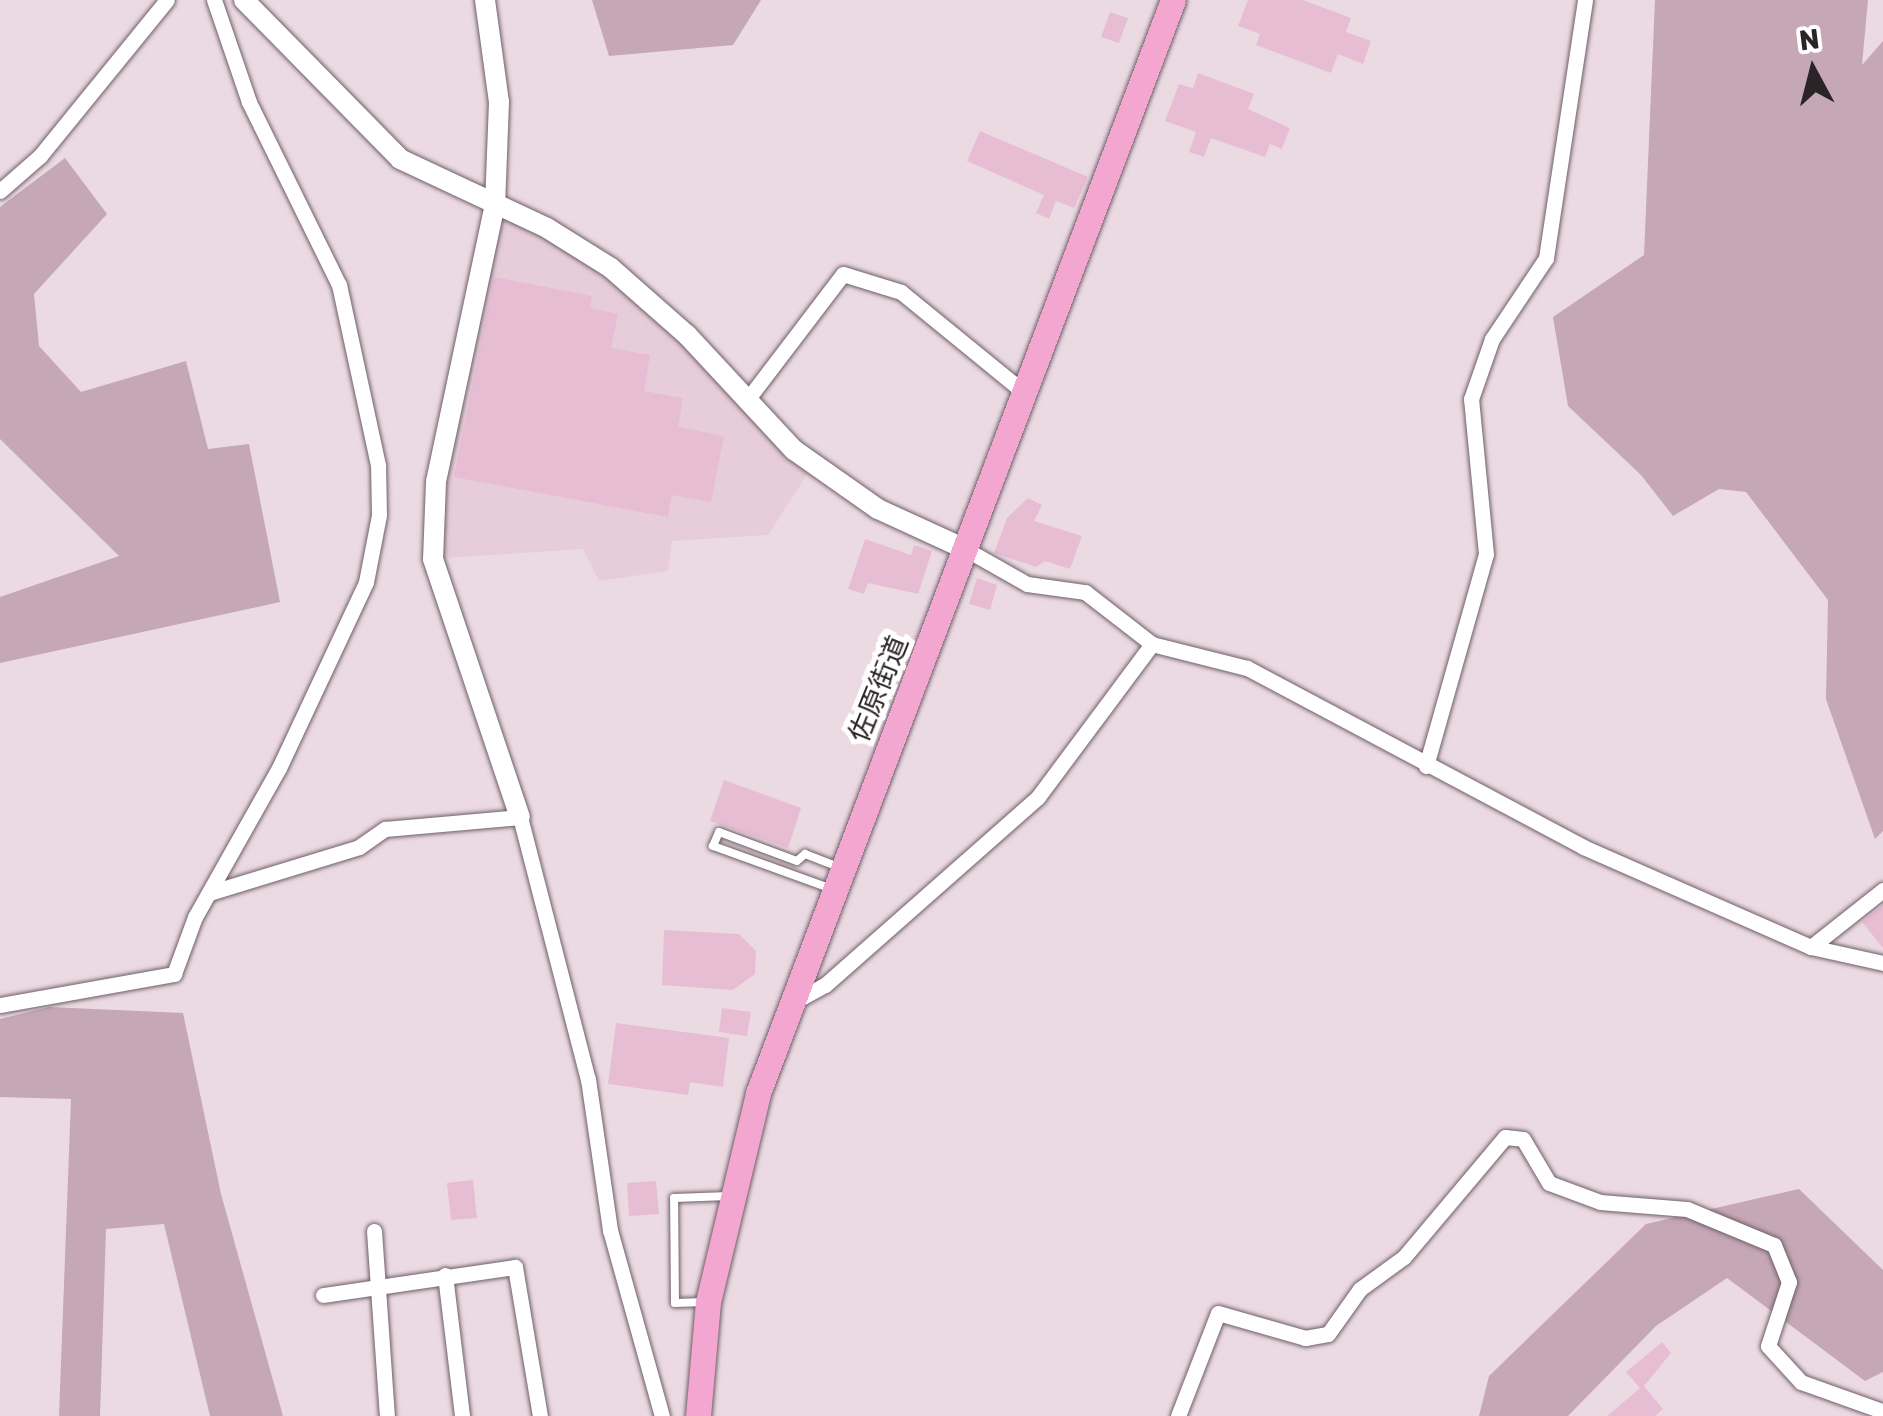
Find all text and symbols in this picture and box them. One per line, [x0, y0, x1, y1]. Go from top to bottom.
north arrow [1763, 20, 1863, 120]
text: N [1797, 22, 1821, 57]
street label: 佐原街道 [842, 631, 916, 747]

